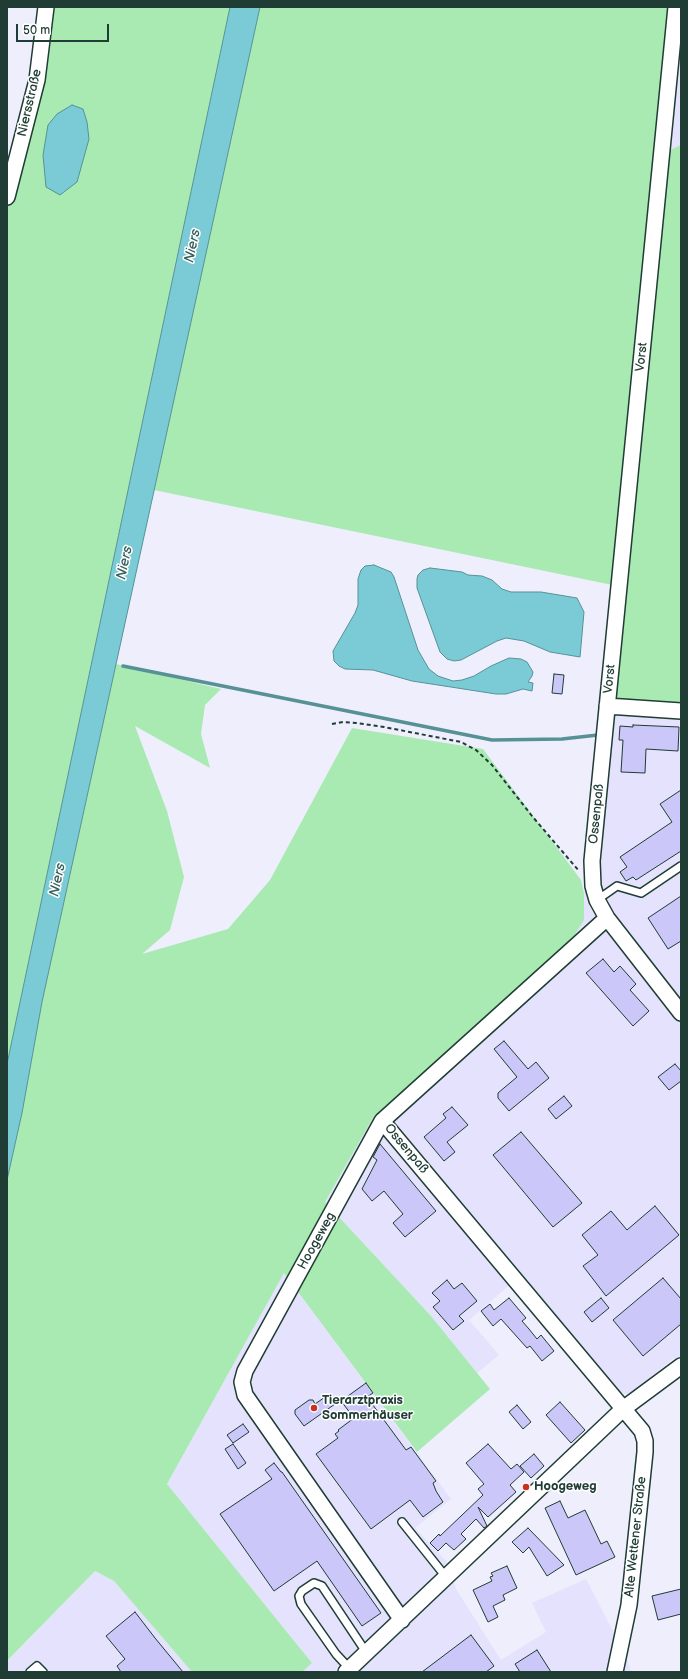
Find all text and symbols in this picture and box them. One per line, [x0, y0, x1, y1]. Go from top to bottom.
scale bar [18, 16, 111, 42]
text: 50 m [23, 23, 50, 38]
street label: Niersstraße [15, 68, 45, 138]
water label: Niers [181, 228, 205, 264]
street label: Vorst [633, 342, 651, 372]
water label: Niers [113, 545, 137, 581]
street label: Vorst [601, 664, 619, 694]
street label: Ossenpaß [586, 783, 608, 845]
water label: Niers [46, 862, 70, 898]
street label: Ossenpaß [381, 1121, 431, 1177]
street label: Hoogeweg [295, 1210, 339, 1272]
place label: Tierarztpraxis Sommerhäuser [322, 1393, 413, 1424]
marker: Tierarztpraxis Sommerhäuser [309, 1403, 319, 1413]
street label: Alte Wettener Straße [622, 1476, 650, 1598]
place label: Hoogeweg [534, 1479, 597, 1495]
marker: Hoogeweg [521, 1482, 531, 1492]

